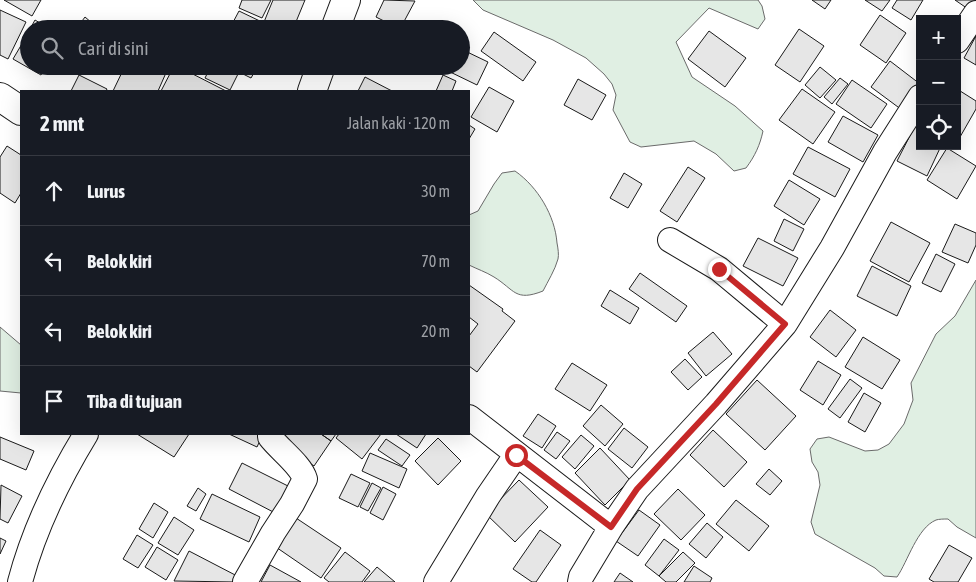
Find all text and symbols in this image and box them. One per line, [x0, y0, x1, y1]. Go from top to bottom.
map controls [916, 15, 961, 150]
button: + [916, 15, 961, 60]
search box [20, 20, 470, 75]
icon: search [38, 34, 66, 62]
text: Cari di sini [78, 37, 149, 59]
button: − [916, 60, 961, 105]
button: locate [916, 105, 961, 150]
text: 2 mnt [40, 111, 84, 135]
text: Jalan kaki · 120 m [347, 114, 450, 132]
icon: ahead [40, 177, 68, 205]
text: Lurus [87, 180, 125, 202]
text: 30 m [421, 182, 450, 200]
icon: left [40, 247, 68, 275]
text: Belok kiri [87, 250, 152, 272]
text: 70 m [421, 252, 450, 270]
route end [708, 258, 731, 281]
icon: left [40, 317, 68, 345]
text: Belok kiri [87, 320, 152, 342]
text: 20 m [421, 322, 450, 340]
icon: arrive [40, 387, 68, 415]
text: Tiba di tujuan [87, 390, 182, 412]
route start [505, 444, 528, 467]

